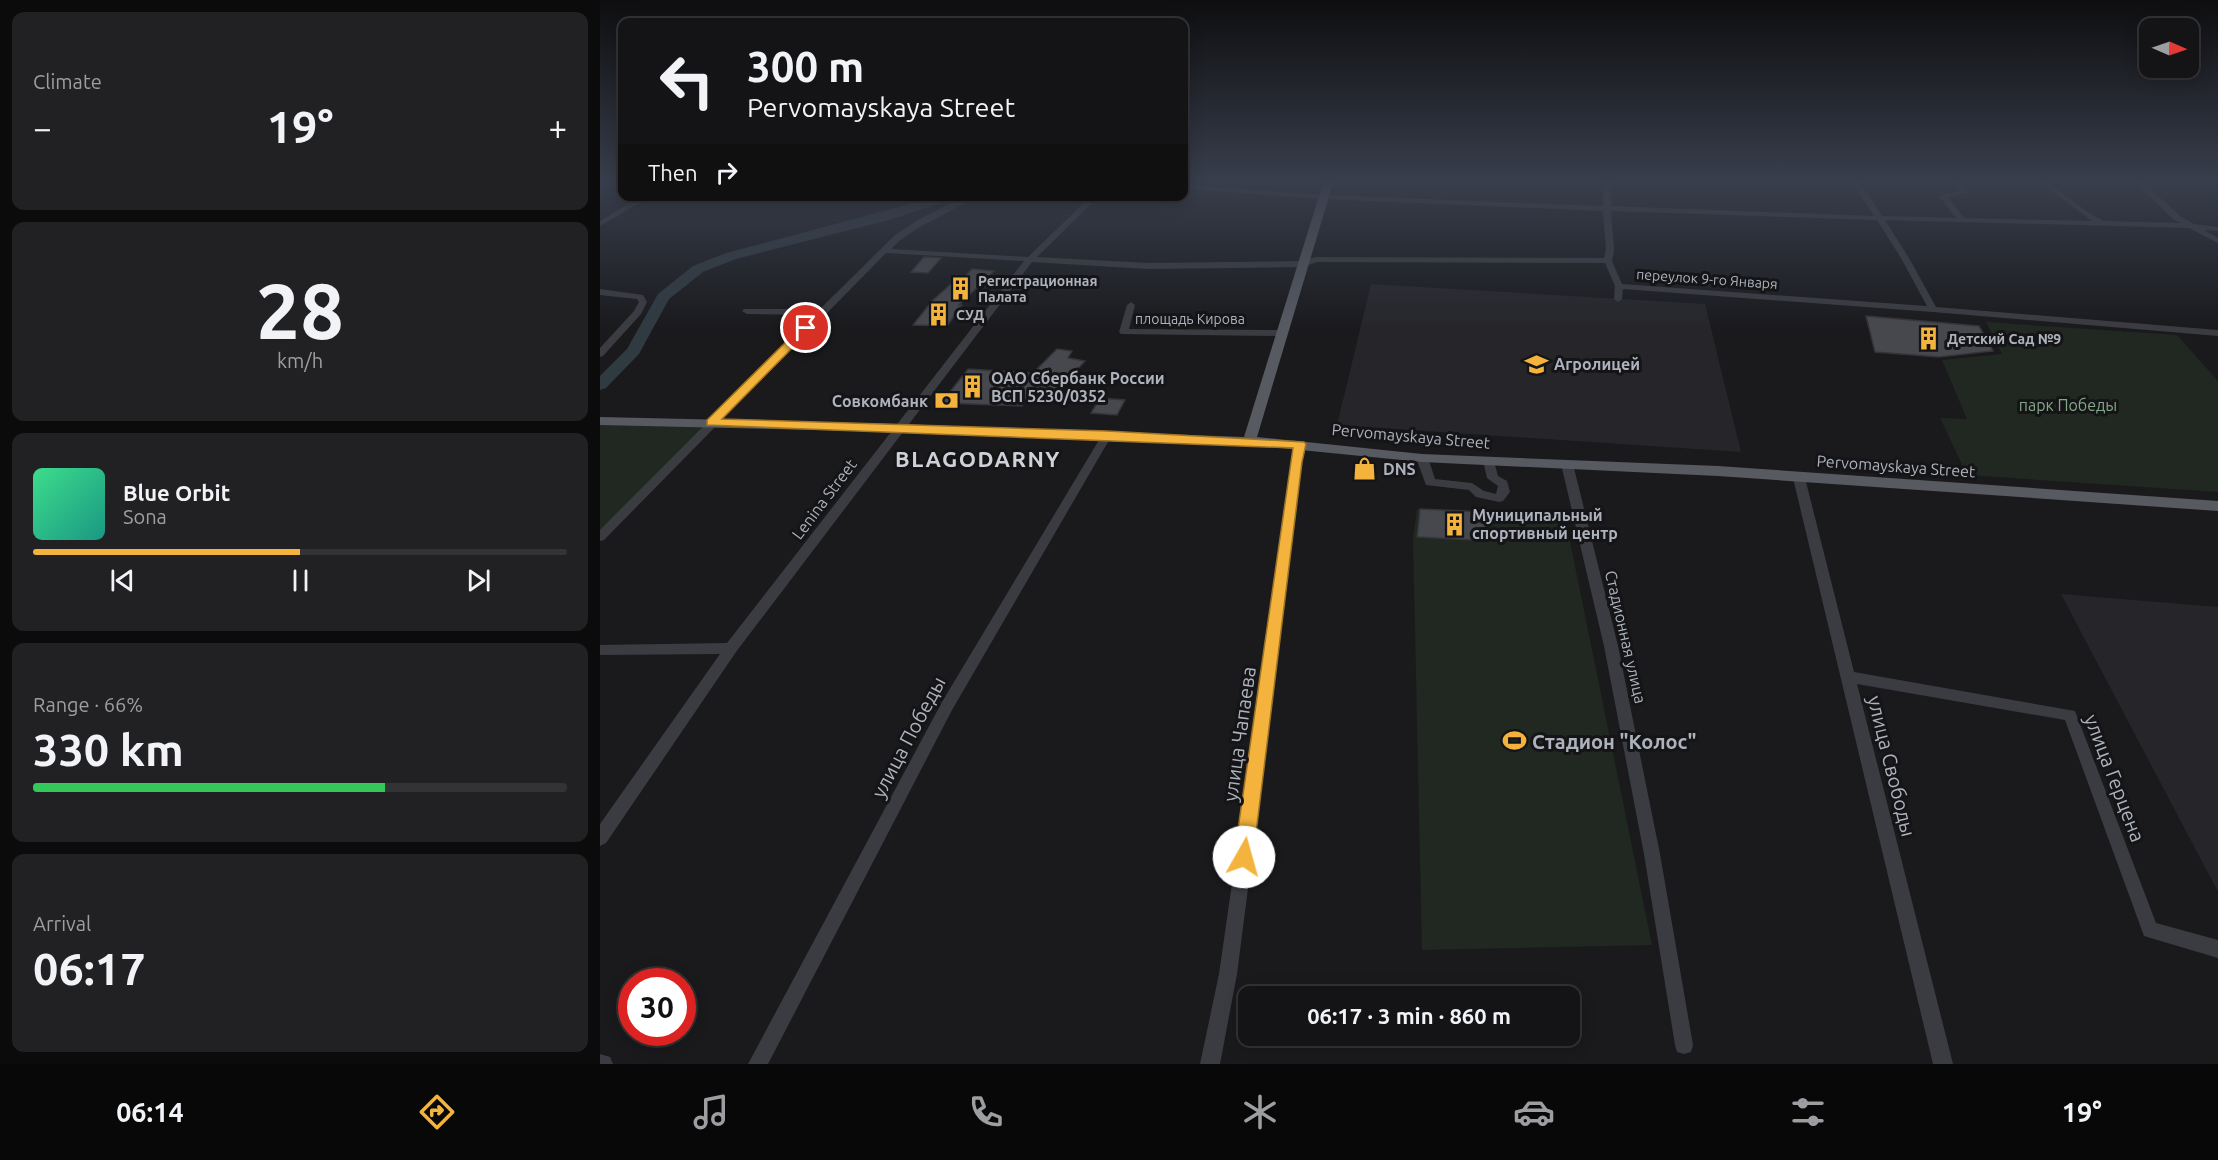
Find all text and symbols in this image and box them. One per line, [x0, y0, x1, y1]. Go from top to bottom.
north arrow [2139, 18, 2199, 78]
map controls [2139, 18, 2199, 78]
icon: left [648, 42, 726, 120]
text: 300 m [747, 43, 864, 90]
text: Climate [33, 70, 102, 93]
text: Pervomayskaya Street [747, 92, 1015, 122]
text: 19° [267, 101, 333, 152]
text: − [33, 109, 52, 146]
text: + [548, 109, 567, 146]
icon: right [710, 156, 743, 189]
text: Then [648, 160, 698, 185]
text: 28 [256, 266, 344, 354]
street label: переулок 9-го Января [1636, 266, 1778, 292]
place label: Регистрационная Палата [978, 273, 1097, 305]
building icon: Регистрационная Палата [947, 276, 973, 302]
pin [780, 302, 831, 353]
building icon: СУД [925, 302, 951, 328]
place label: СУД [956, 307, 984, 323]
icon: arrive [789, 311, 822, 344]
street label: площадь Кирова [1135, 311, 1245, 327]
building icon: Детский Сад №9 [1916, 326, 1942, 352]
place label: Детский Сад №9 [1947, 331, 2061, 347]
text: km/h [277, 349, 323, 372]
school or university icon: Агролицей [1523, 351, 1549, 377]
place label: Агролицей [1554, 355, 1640, 373]
place label: ОАО Сбербанк России ВСП 5230/0352 [991, 369, 1165, 405]
building icon: ОАО Сбербанк России ВСП 5230/0352 [960, 374, 986, 400]
bank icon: Совкомбанк [933, 388, 959, 414]
place label: Совкомбанк [832, 392, 928, 410]
park label: парк Победы [2019, 396, 2117, 414]
street label: Pervomayskaya Street [1331, 420, 1492, 452]
district label: BLAGODARNY [895, 446, 1061, 471]
street label: Pervomayskaya Street [1816, 451, 1977, 481]
street label: Lenina Street [788, 455, 860, 543]
shop icon: DNS [1352, 456, 1378, 482]
place label: DNS [1383, 460, 1416, 478]
text: Blue Orbit [123, 480, 230, 505]
text: Sona [123, 505, 167, 528]
place label: Муниципальный спортивный центр [1472, 506, 1618, 542]
building icon: Муниципальный спортивный центр [1441, 511, 1467, 537]
icon: previous [106, 564, 139, 597]
icon: pause [284, 564, 317, 597]
icon: next [462, 564, 495, 597]
street label: Стадионная улица [1602, 569, 1650, 705]
street label: улица Чапаева [1218, 665, 1260, 803]
street label: улица Победы [866, 672, 950, 802]
text: Range · 66% [33, 693, 143, 716]
street label: улица Свободы [1863, 693, 1921, 839]
street label: улица Герцена [2080, 711, 2150, 845]
text: 330 km [33, 724, 184, 775]
sports icon: Стадион "Колос" [1501, 728, 1527, 754]
place label: Стадион "Колос" [1532, 730, 1696, 753]
position arrow [1212, 825, 1276, 889]
text: Arrival [33, 912, 91, 935]
text: 06:17 [33, 943, 146, 994]
speed limit sign: 30 [618, 968, 696, 1046]
text: 06:17 · 3 min · 860 m [1307, 1003, 1511, 1028]
icon: directions [416, 1091, 458, 1133]
icon: music [690, 1091, 732, 1133]
icon: phone [965, 1091, 1007, 1133]
icon: climate [1239, 1091, 1281, 1133]
icon: car [1513, 1091, 1555, 1133]
icon: filters [1787, 1091, 1829, 1133]
text: 06:14 [116, 1097, 184, 1127]
text: 19° [2062, 1097, 2102, 1127]

